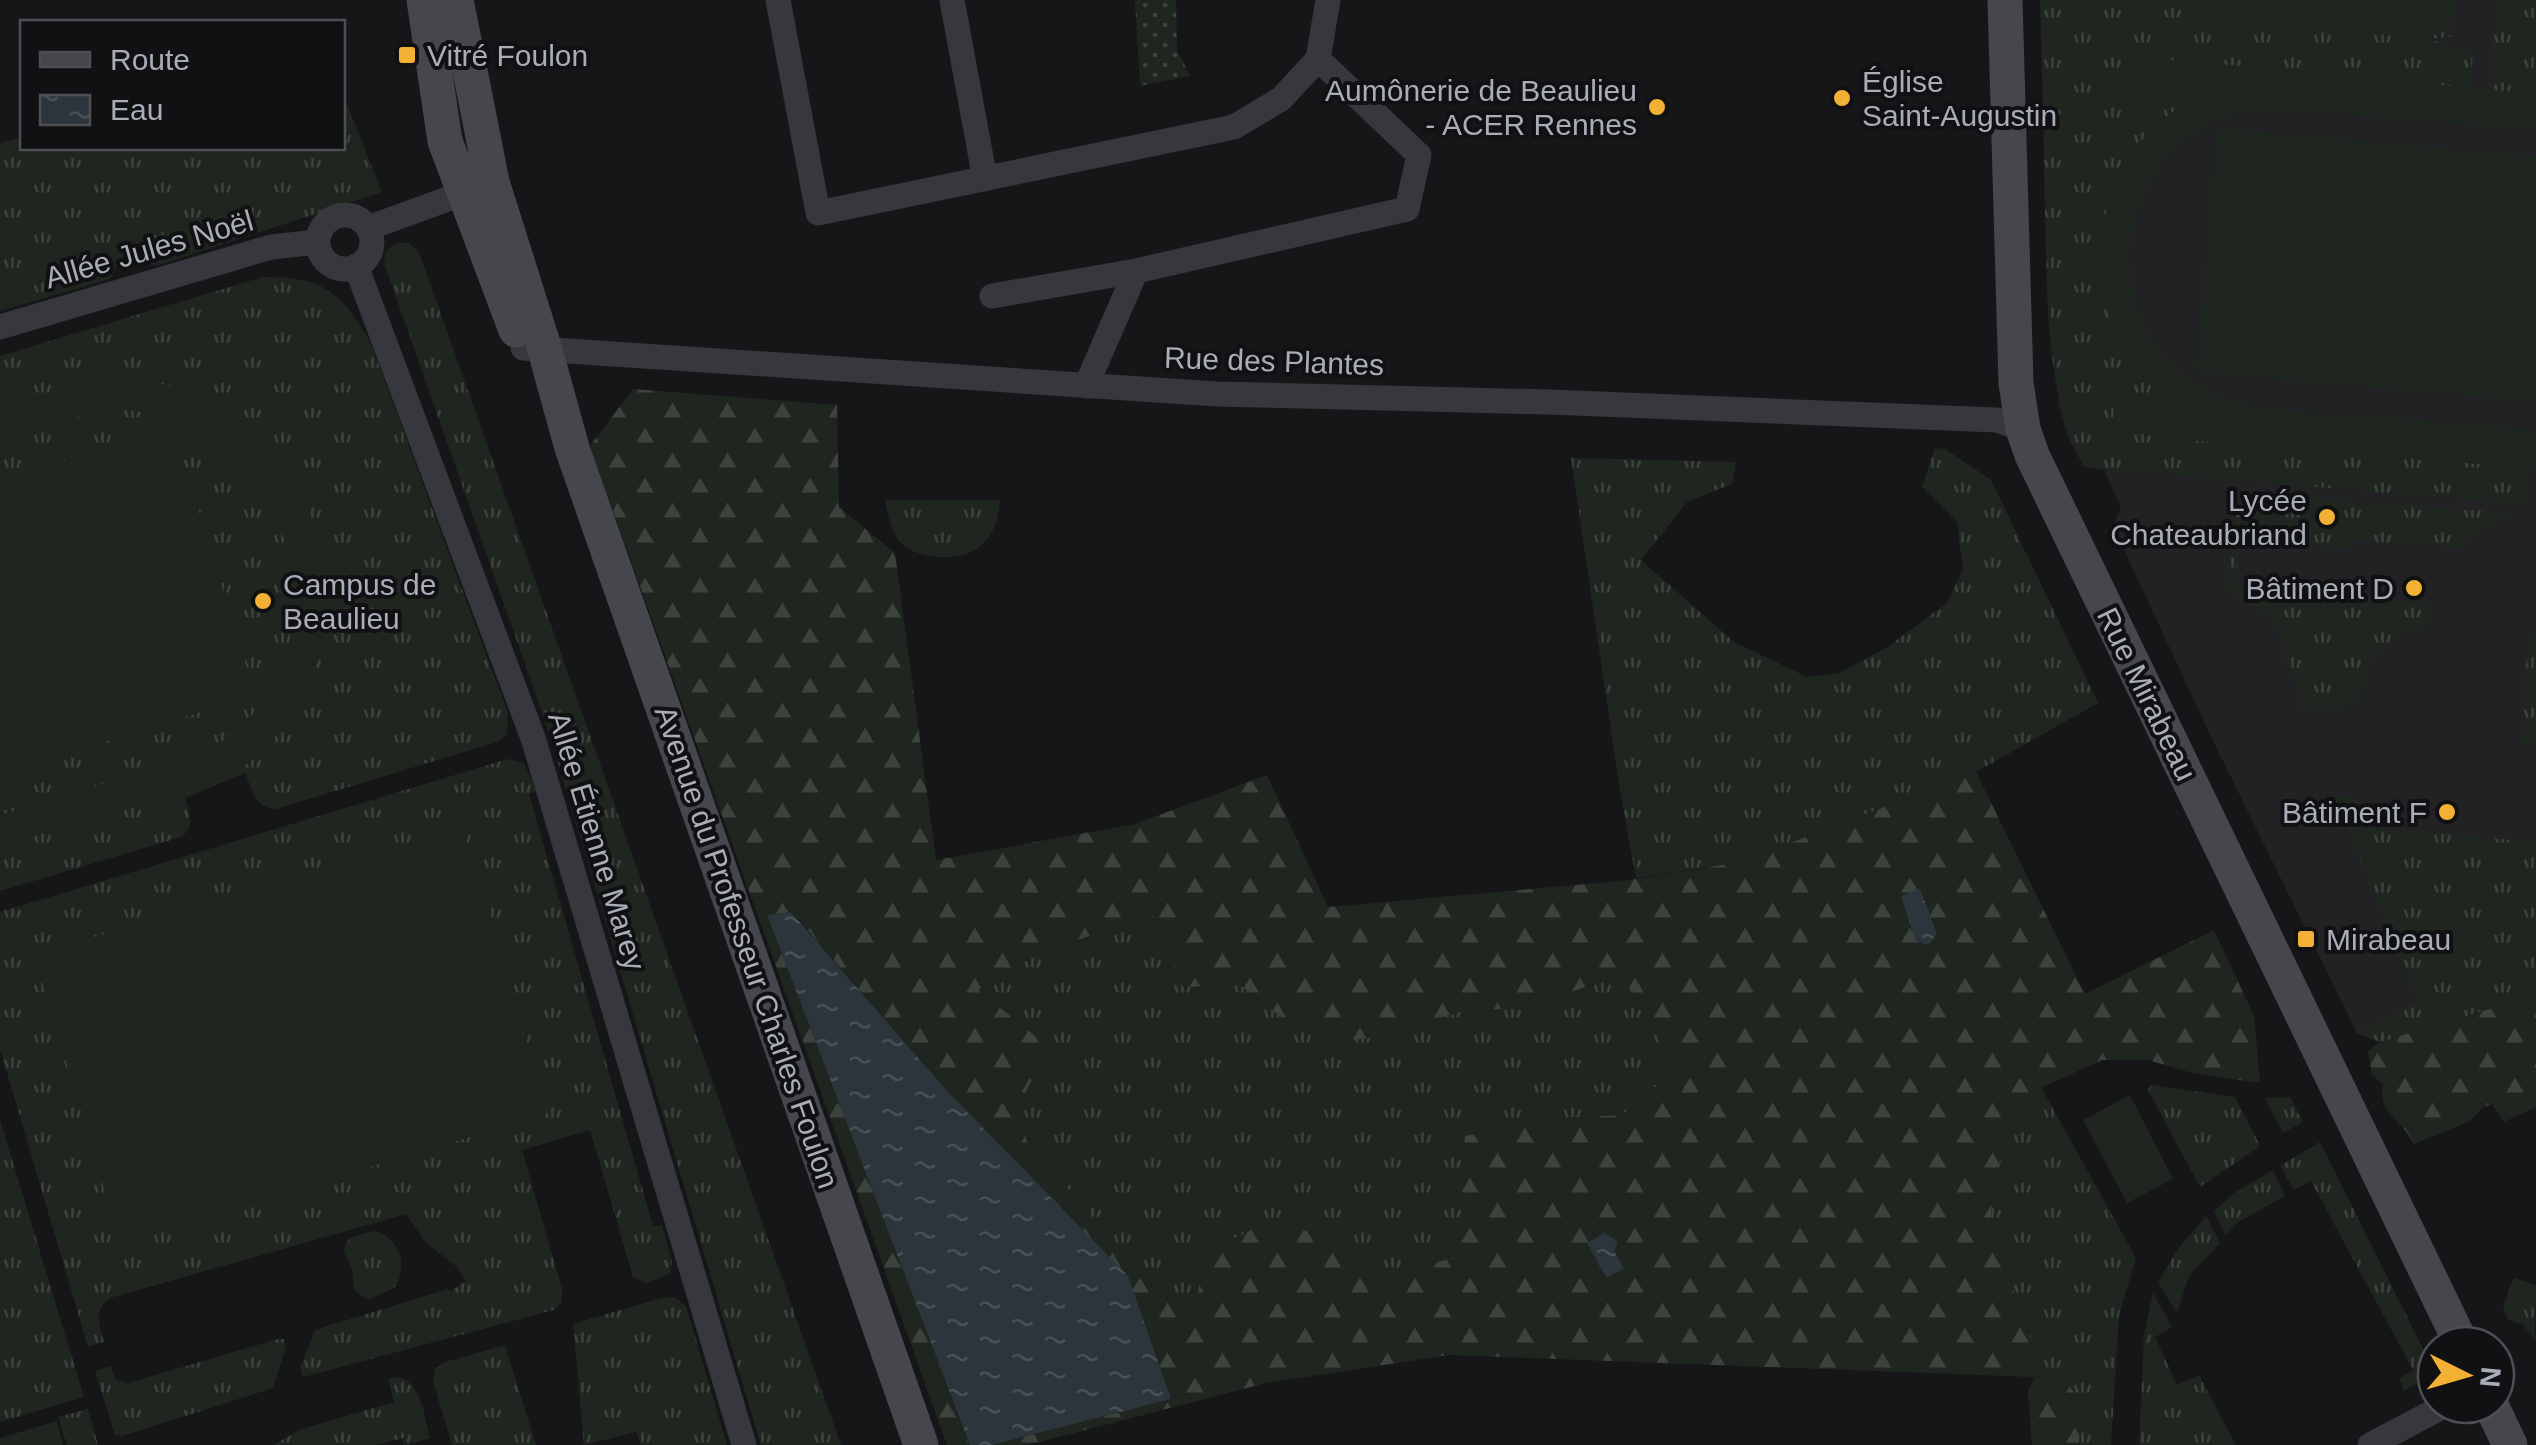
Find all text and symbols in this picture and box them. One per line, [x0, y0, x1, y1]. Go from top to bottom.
legend [20, 20, 345, 150]
place label: Vitré Foulon [427, 39, 588, 72]
text: Route [110, 43, 190, 76]
marker: Vitré Foulon [396, 44, 418, 66]
place label: Église Saint-Augustin [1862, 65, 2057, 132]
place label: Aumônerie de Beaulieu - ACER Rennes [1325, 74, 1637, 141]
marker: Église Saint-Augustin [1831, 87, 1853, 109]
text: Eau [110, 93, 163, 126]
marker: Aumônerie de Beaulieu - ACER Rennes [1646, 96, 1668, 118]
street label: Allée Jules Noël [41, 203, 257, 295]
street label: Rue des Plantes [1163, 341, 1385, 381]
place label: Lycée Chateaubriand [2110, 484, 2307, 551]
marker: Lycée Chateaubriand [2316, 506, 2338, 528]
place label: Campus de Beaulieu [283, 568, 436, 635]
place label: Bâtiment D [2246, 572, 2394, 605]
marker: Bâtiment D [2403, 577, 2425, 599]
marker: Campus de Beaulieu [252, 590, 274, 612]
street label: Rue Mirabeau [2091, 602, 2203, 786]
street label: Avenue du Professeur Charles Foulon [649, 701, 845, 1193]
street label: Allée Étienne Marey [542, 708, 652, 974]
place label: Bâtiment F [2282, 796, 2427, 829]
marker: Bâtiment F [2436, 801, 2458, 823]
place label: Mirabeau [2326, 923, 2451, 956]
marker: Mirabeau [2295, 928, 2317, 950]
north arrow [2416, 1325, 2516, 1425]
text: N [2474, 1366, 2507, 1389]

